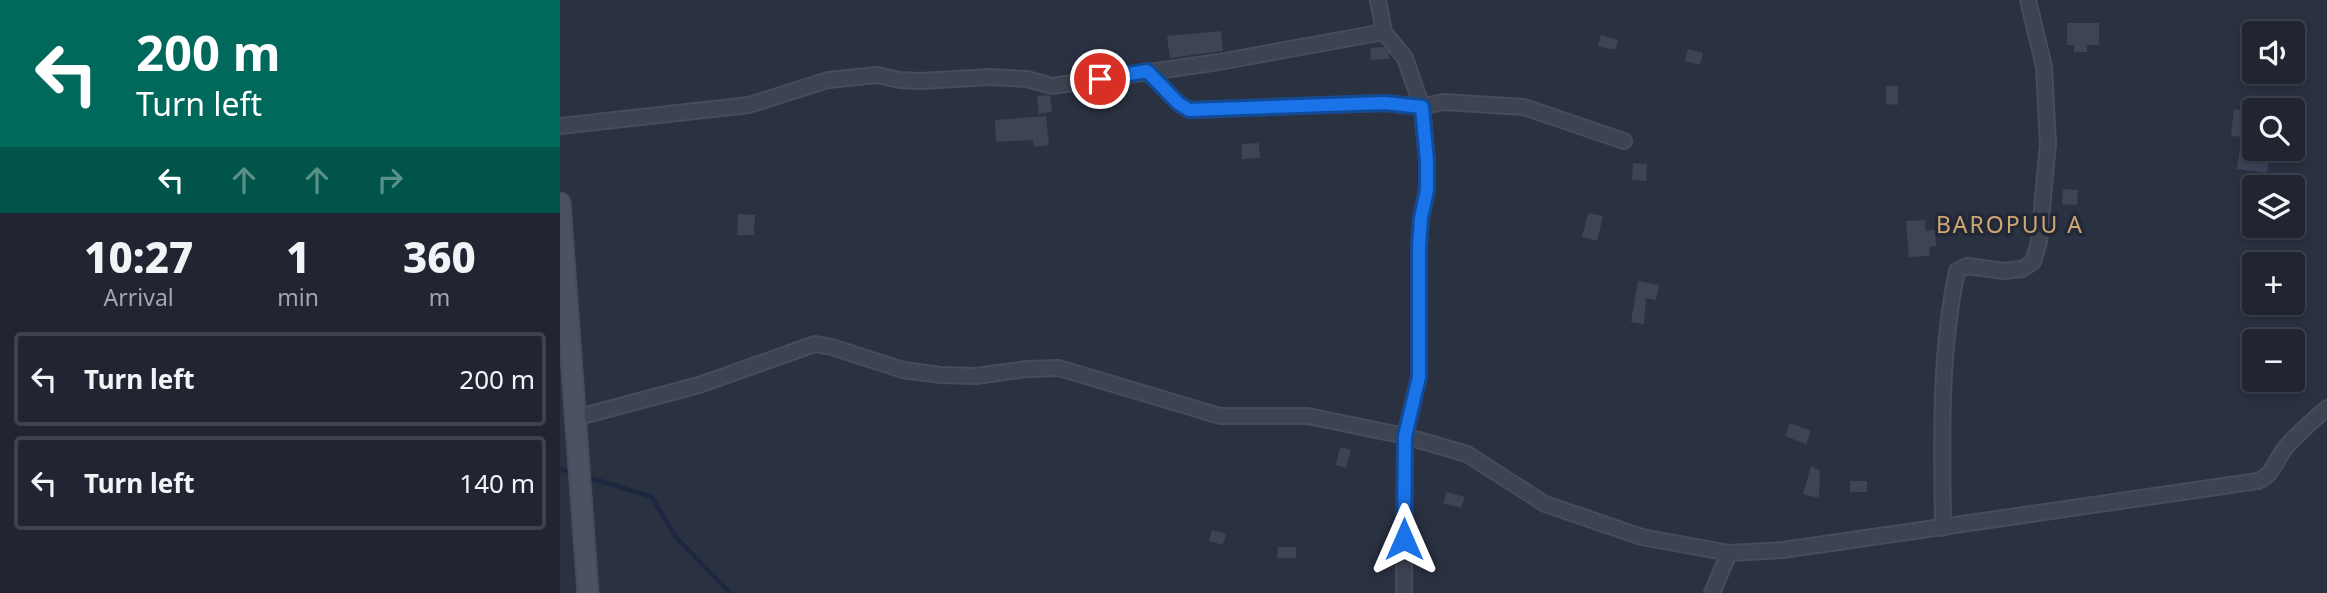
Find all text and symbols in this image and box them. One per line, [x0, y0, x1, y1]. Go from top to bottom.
text: 200 m [136, 19, 281, 85]
map controls [2242, 21, 2305, 392]
button: sound [2242, 21, 2305, 84]
icon: left [21, 28, 112, 119]
pin [1070, 49, 1130, 109]
icon: arrive [1081, 60, 1119, 98]
text: Turn left [136, 82, 262, 125]
button: search [2242, 98, 2305, 161]
icon: left [152, 161, 190, 199]
icon: ahead [225, 161, 263, 199]
icon: ahead [298, 161, 336, 199]
icon: right [371, 161, 409, 199]
button: layers [2242, 175, 2305, 238]
district label: BAROPUU A [1936, 208, 2084, 240]
text: 10:27 [84, 228, 193, 285]
text: 1 [286, 228, 310, 285]
text: 360 [403, 228, 476, 285]
button: + [2242, 252, 2305, 315]
text: Arrival [104, 281, 174, 313]
text: min [277, 281, 319, 313]
text: m [429, 281, 450, 313]
button: − [2242, 329, 2305, 392]
icon: left [25, 360, 63, 398]
text: Turn left [84, 361, 195, 397]
text: 200 m [459, 361, 535, 397]
icon: left [25, 464, 63, 502]
text: Turn left [84, 465, 195, 501]
text: 140 m [459, 465, 535, 501]
position arrow [1367, 502, 1441, 576]

